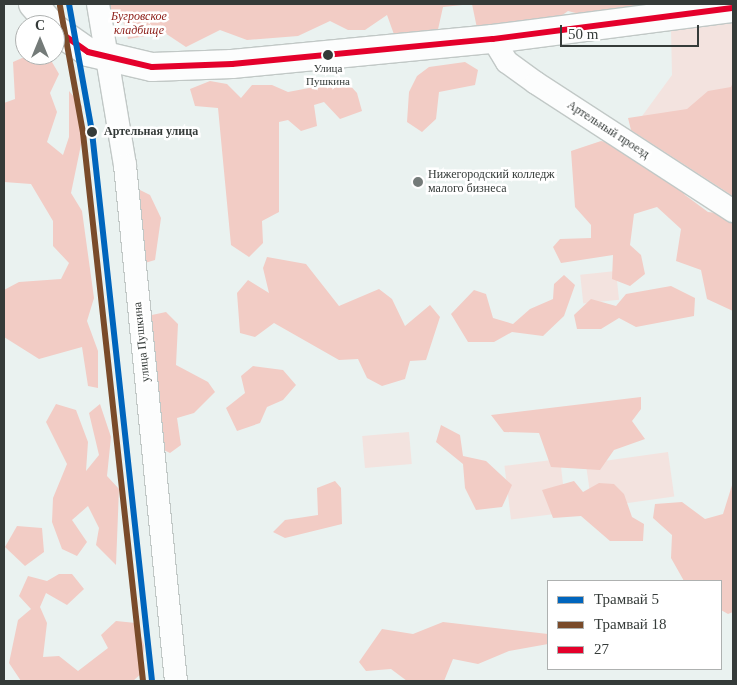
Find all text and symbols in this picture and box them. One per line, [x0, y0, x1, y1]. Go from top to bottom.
park label: Бугровское кладбище [111, 10, 167, 38]
north arrow [15, 15, 65, 65]
scale bar [562, 15, 701, 47]
text: С [35, 18, 45, 33]
text: 50 m [568, 26, 598, 42]
marker: Улица Пушкина [323, 50, 333, 60]
place label: Улица Пушкина [306, 62, 350, 88]
street label: Артельный проезд [564, 98, 652, 162]
marker: Артельная улица [83, 123, 101, 141]
place label: Артельная улица [104, 125, 198, 139]
place label: Нижегородский колледж малого бизнеса [428, 168, 555, 196]
marker: Нижегородский колледж малого бизнеса [412, 176, 424, 188]
street label: улица Пушкина [131, 301, 153, 383]
legend [547, 580, 722, 670]
text: Трамвай 5 [594, 591, 659, 607]
text: Трамвай 18 [594, 616, 667, 632]
text: 27 [594, 641, 609, 657]

